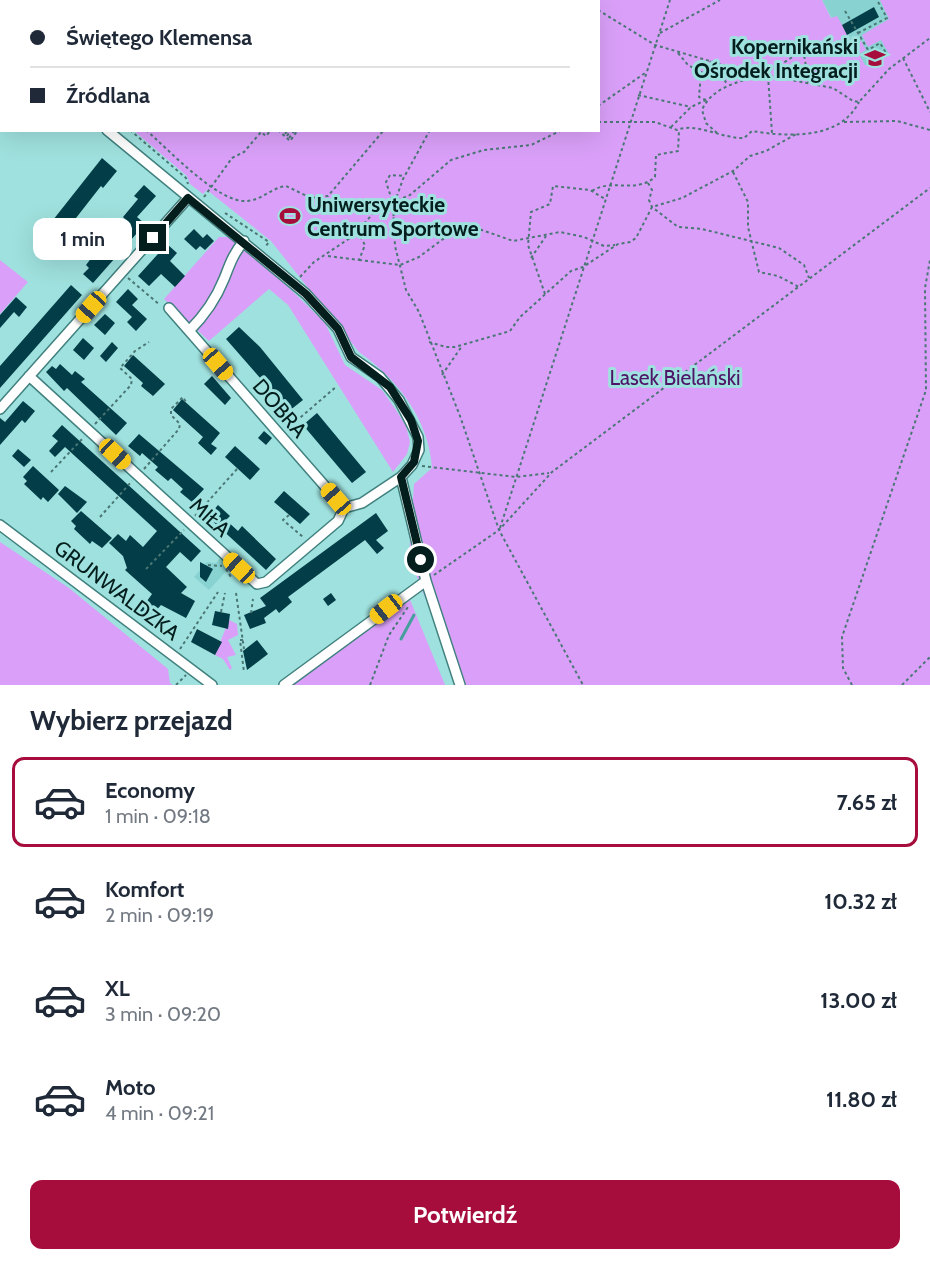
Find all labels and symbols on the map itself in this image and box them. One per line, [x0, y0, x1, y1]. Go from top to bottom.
place label: Kopernikański Ośrodek Integracji [694, 34, 858, 83]
school or university icon: Kopernikański Ośrodek Integracji [863, 46, 887, 70]
place label: Uniwersyteckie Centrum Sportowe [307, 192, 479, 241]
sports icon: Uniwersyteckie Centrum Sportowe [278, 204, 302, 228]
callout: 1 min [33, 217, 132, 259]
route end [139, 224, 166, 251]
car [72, 288, 110, 326]
car [199, 345, 237, 383]
park label: Lasek Bielański [609, 365, 741, 390]
street label: DOBRA [248, 374, 312, 443]
car [96, 435, 134, 473]
car [317, 480, 355, 518]
street label: MIŁA [185, 492, 235, 542]
street label: GRUNWALDZKA [49, 535, 185, 645]
route start [407, 546, 434, 573]
car [220, 549, 258, 587]
car [366, 591, 406, 627]

